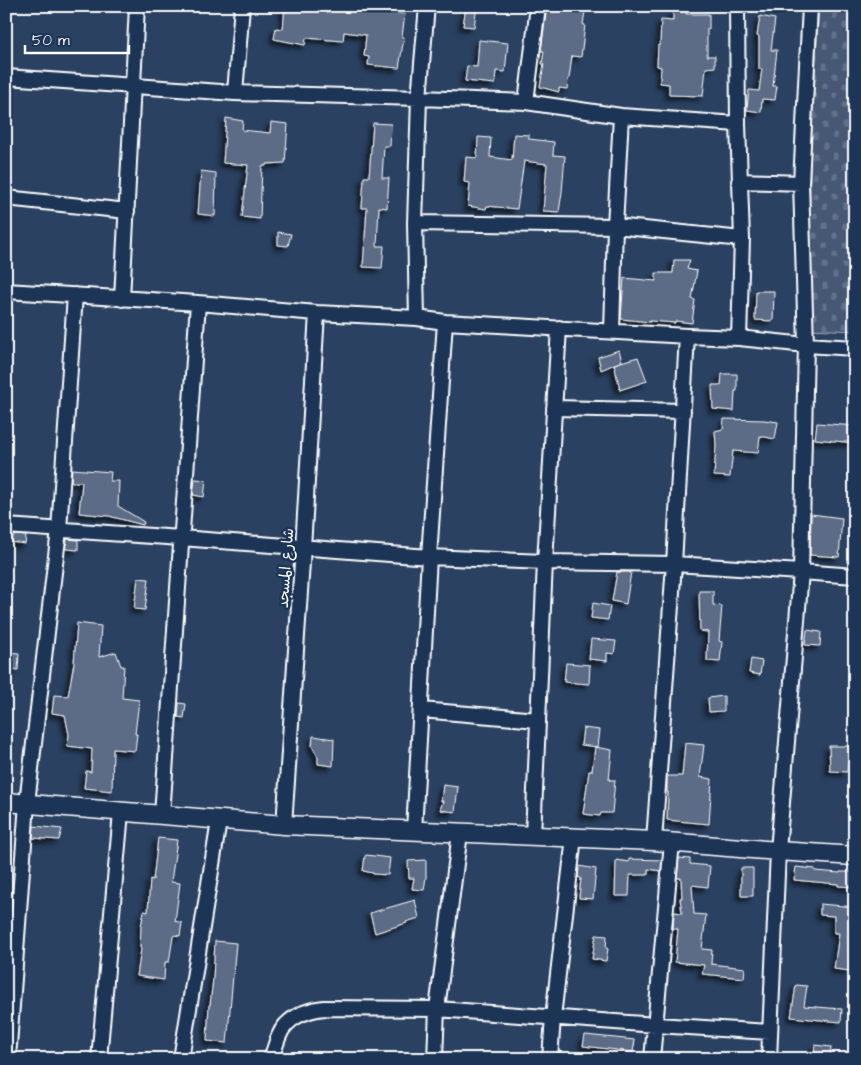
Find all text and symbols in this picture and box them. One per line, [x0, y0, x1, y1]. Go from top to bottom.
scale bar [25, 22, 129, 54]
text: 50 m [32, 30, 70, 51]
street label: شارع المسجد [273, 527, 299, 609]

